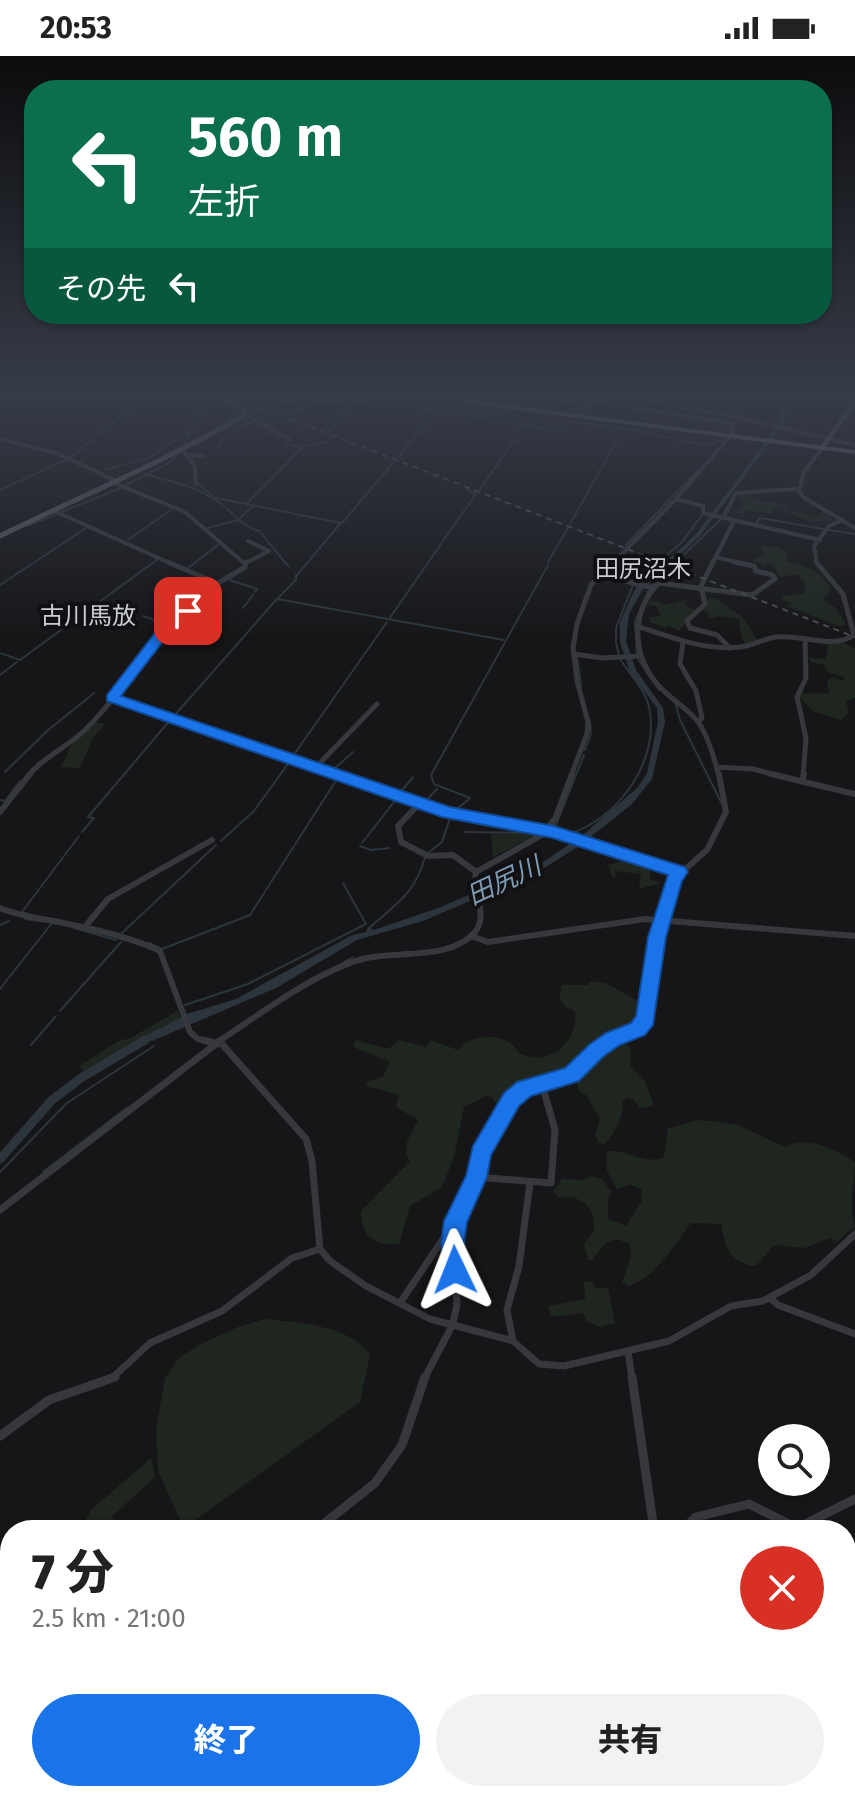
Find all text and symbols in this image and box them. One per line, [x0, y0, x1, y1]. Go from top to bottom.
text: 20:53 [40, 10, 112, 46]
text: 560 m [188, 104, 343, 171]
icon: left [56, 112, 160, 216]
text: 左折 [188, 180, 260, 224]
icon: left [162, 264, 206, 308]
text: その先 [56, 271, 146, 307]
district label: 田尻沼木 [595, 555, 691, 583]
pin [154, 577, 222, 645]
icon: arrive [166, 589, 210, 633]
district label: 古川馬放 [40, 602, 136, 630]
water label: 田尻川 [462, 849, 549, 912]
position arrow [413, 1228, 497, 1312]
map controls [758, 1424, 830, 1496]
button: search [758, 1424, 830, 1496]
text: 7 分 [32, 1544, 114, 1602]
button: close [740, 1546, 824, 1630]
text: 2.5 km · 21:00 [32, 1603, 186, 1634]
button: 終了 [32, 1694, 420, 1786]
button: 共有 [436, 1694, 824, 1786]

